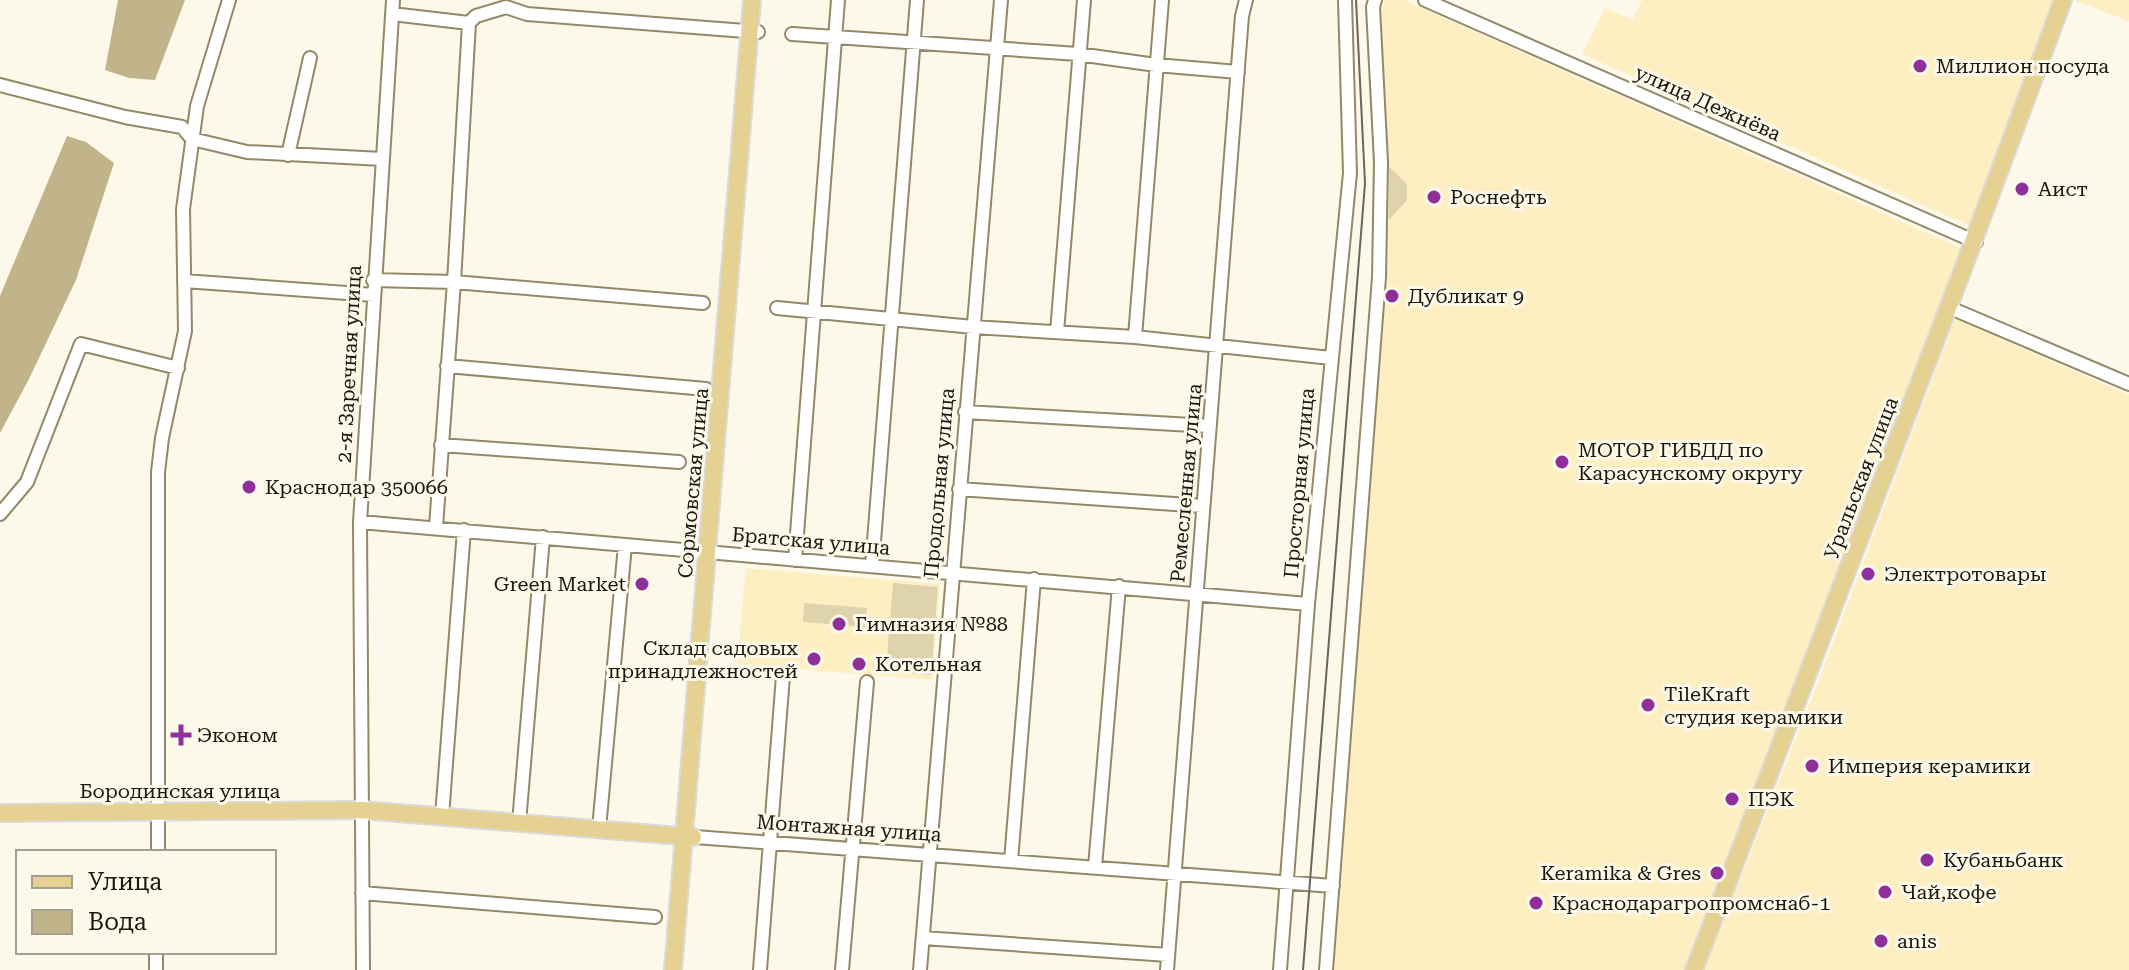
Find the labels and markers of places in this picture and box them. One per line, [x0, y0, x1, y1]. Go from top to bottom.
place label: Миллион посуда [1936, 54, 2109, 78]
marker: Миллион посуда [1911, 57, 1929, 75]
place label: Аист [2038, 177, 2088, 201]
marker: Аист [2013, 180, 2031, 198]
place label: Роснефть [1450, 185, 1547, 209]
marker: Роснефть [1425, 188, 1443, 206]
place label: Дубликат 9 [1408, 284, 1524, 308]
marker: Дубликат 9 [1383, 287, 1401, 305]
place label: МОТОР ГИБДД по Карасунскому округу [1578, 438, 1803, 485]
marker: МОТОР ГИБДД по Карасунскому округу [1553, 453, 1571, 471]
place label: Краснодар 350066 [265, 475, 448, 499]
marker: Краснодар 350066 [240, 478, 258, 496]
place label: Электротовары [1884, 562, 2046, 586]
marker: Электротовары [1859, 565, 1877, 583]
place label: Green Market [494, 572, 627, 596]
marker: Green Market [633, 575, 651, 593]
place label: Гимназия №88 [855, 612, 1008, 636]
marker: Гимназия №88 [830, 615, 848, 633]
place label: Склад садовых принадлежностей [608, 636, 798, 683]
marker: Склад садовых принадлежностей [805, 650, 823, 668]
place label: Котельная [875, 652, 982, 676]
marker: Котельная [850, 655, 868, 673]
place label: TileKraft студия керамики [1664, 682, 1843, 729]
marker: TileKraft студия керамики [1639, 696, 1657, 714]
place label: Эконом [197, 723, 278, 747]
marker: Эконом [172, 726, 190, 744]
place label: Империя керамики [1828, 754, 2031, 778]
marker: Империя керамики [1803, 757, 1821, 775]
place label: ПЭК [1748, 787, 1794, 811]
marker: ПЭК [1723, 790, 1741, 808]
place label: Кубаньбанк [1943, 848, 2064, 872]
marker: Кубаньбанк [1918, 851, 1936, 869]
place label: Keramika & Gres [1540, 861, 1701, 885]
marker: Keramika & Gres [1708, 864, 1726, 882]
place label: Чай,кофе [1901, 880, 1996, 904]
marker: Чай,кофе [1876, 883, 1894, 901]
place label: Краснодарагропромснаб-1 [1552, 891, 1831, 915]
marker: Краснодарагропромснаб-1 [1527, 894, 1545, 912]
place label: anis [1897, 929, 1937, 953]
marker: anis [1872, 932, 1890, 950]

